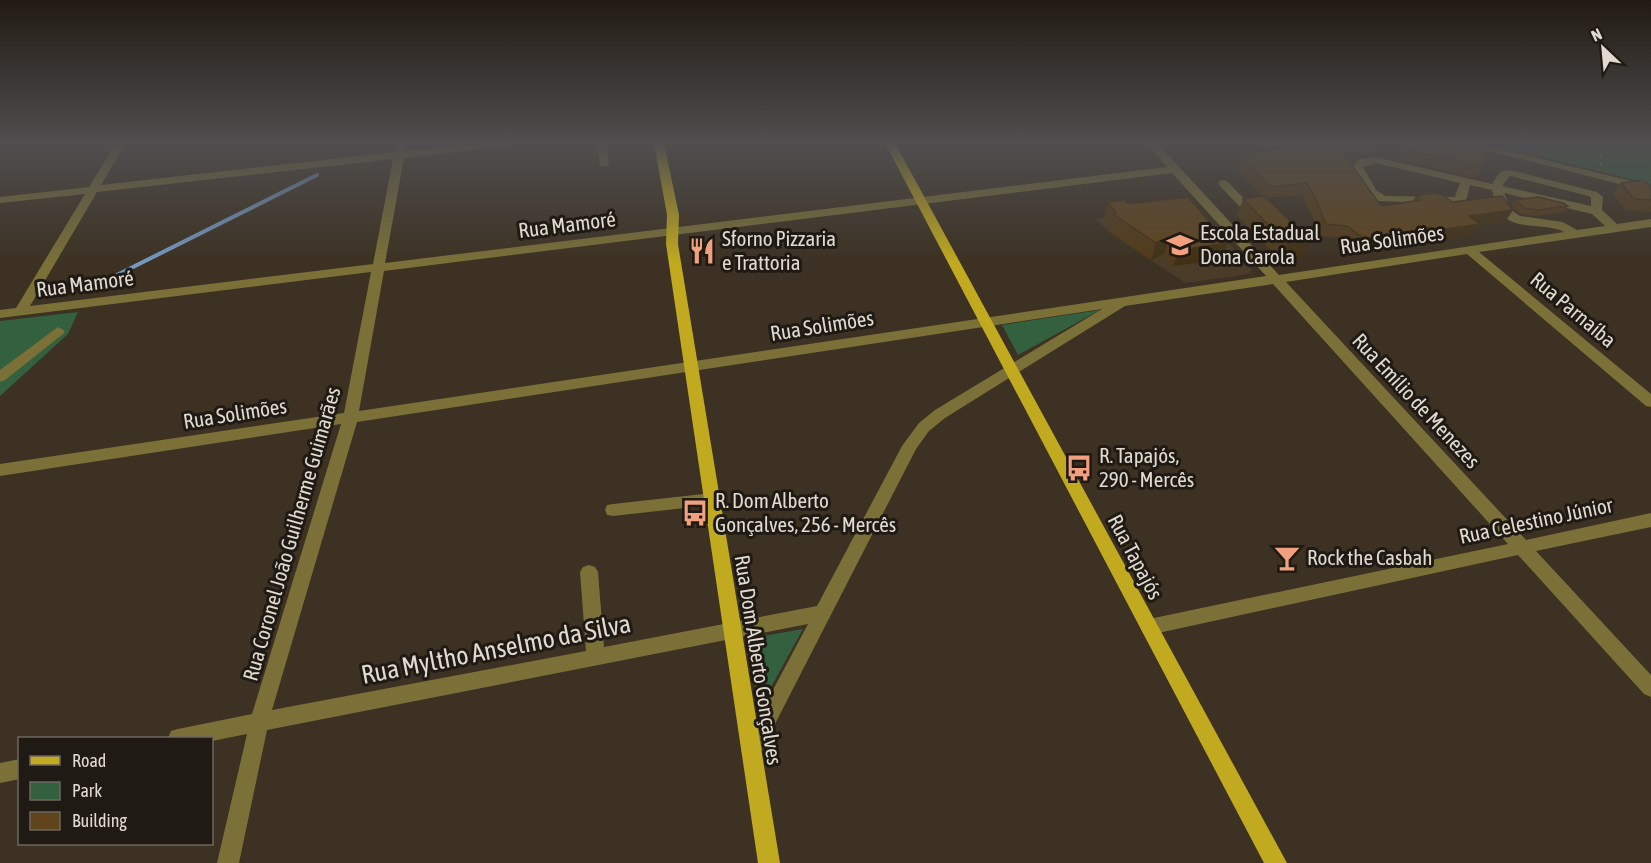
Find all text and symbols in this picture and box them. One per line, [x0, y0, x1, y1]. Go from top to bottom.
north arrow [1573, 18, 1633, 78]
text: N [1588, 24, 1605, 45]
street label: Rua Mamoré [517, 206, 617, 242]
place label: Escola Estadual Dona Carola [1200, 220, 1320, 268]
street label: Rua Solimões [1339, 220, 1445, 258]
place label: Sforno Pizzaria e Trattoria [722, 226, 836, 274]
school or university icon: Escola Estadual Dona Carola [1165, 230, 1195, 260]
restaurant icon: Sforno Pizzaria e Trattoria [687, 236, 717, 266]
street label: Rua Mamoré [35, 265, 135, 301]
street label: Rua Parnaíba [1526, 267, 1621, 352]
street label: Rua Solimões [768, 305, 875, 345]
street label: Rua Emílio de Menezes [1348, 328, 1485, 473]
street label: Rua Coronel João Guilherme Guimarães [238, 384, 345, 683]
street label: Rua Solimões [181, 393, 288, 433]
place label: R. Tapajós, 290 - Mercês [1099, 443, 1194, 491]
bus stop icon: R. Tapajós, 290 - Mercês [1064, 453, 1094, 483]
place label: R. Dom Alberto Gonçalves, 256 - Mercês [715, 488, 896, 536]
street label: Rua Celestino Júnior [1457, 492, 1616, 548]
bus stop icon: R. Dom Alberto Gonçalves, 256 - Mercês [680, 498, 710, 528]
street label: Rua Tapajós [1104, 510, 1168, 603]
bar icon: Rock the Casbah [1272, 543, 1302, 573]
place label: Rock the Casbah [1307, 545, 1432, 569]
street label: Rua Dom Alberto Gonçalves [731, 553, 787, 767]
street label: Rua Myltho Anselmo da Silva [359, 608, 633, 690]
legend [18, 737, 213, 845]
text: Road [72, 750, 106, 771]
text: Park [72, 780, 102, 801]
text: Building [72, 810, 127, 831]

